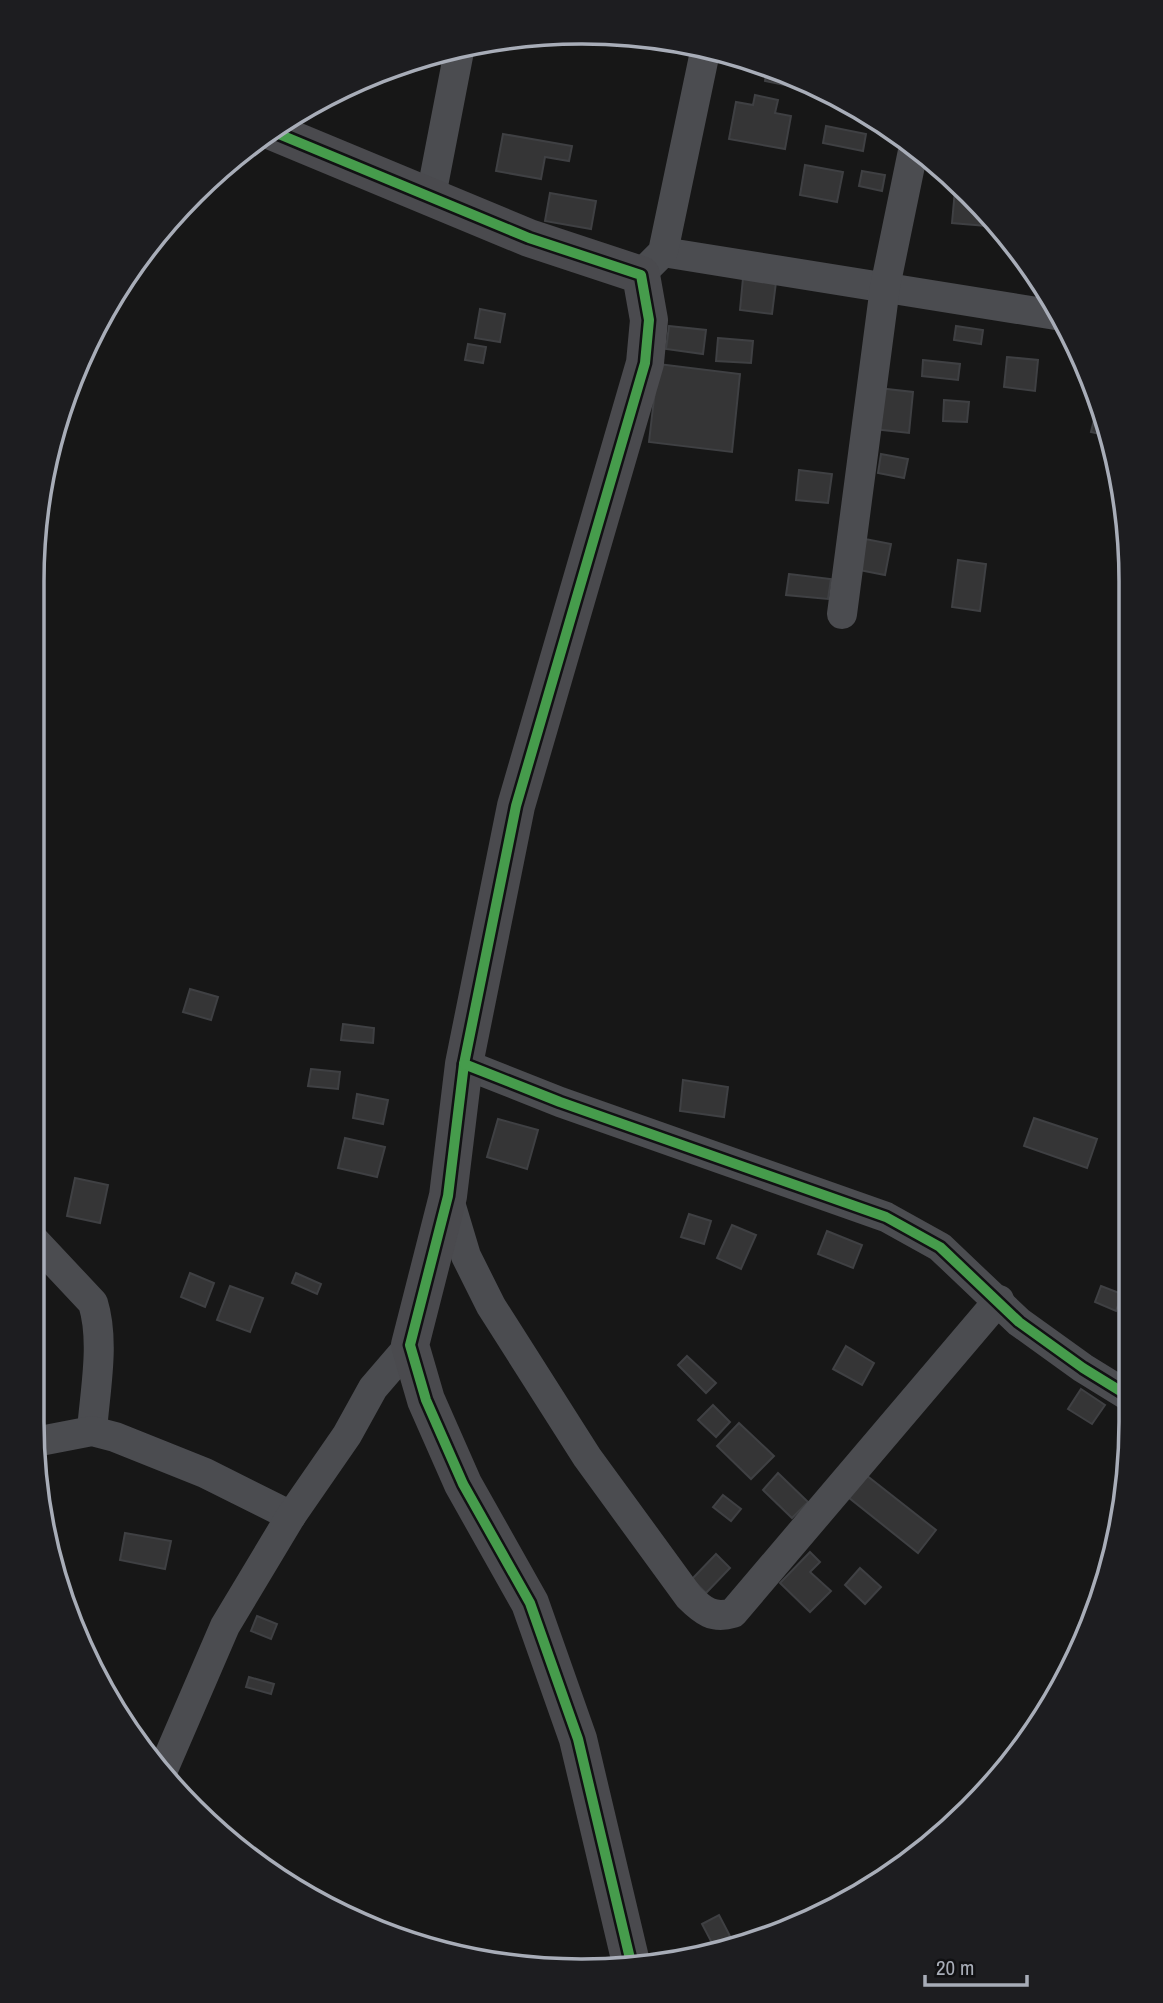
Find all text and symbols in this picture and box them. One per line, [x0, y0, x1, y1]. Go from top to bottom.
scale bar [925, 1944, 1026, 1988]
text: 20 m [936, 1953, 974, 1982]

